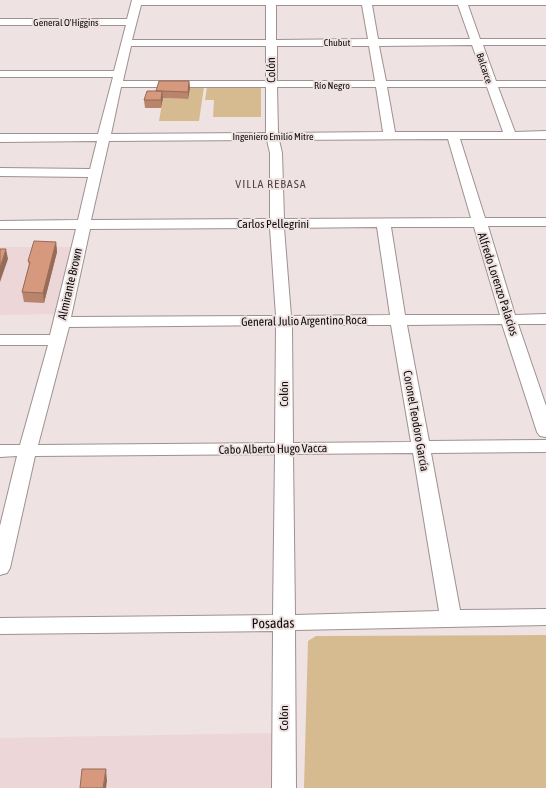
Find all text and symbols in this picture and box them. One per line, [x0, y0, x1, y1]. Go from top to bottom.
street label: General O'Higgins [33, 17, 99, 28]
street label: Chubut [324, 37, 350, 48]
street label: Balcarce [474, 51, 495, 85]
street label: Colón [264, 57, 278, 83]
street label: Río Negro [314, 80, 350, 91]
street label: Ingeniero Emilio Mitre [233, 131, 314, 142]
district label: VILLA REBASA [235, 177, 307, 191]
street label: Carlos Pellegrini [237, 217, 309, 231]
street label: Alfredo Lorenzo Palacios [475, 231, 521, 337]
street label: Almirante Brown [55, 247, 85, 321]
street label: General Julio Argentino Roca [241, 313, 367, 329]
street label: Coronel Teodoro García [400, 369, 432, 473]
street label: Colón [277, 381, 291, 407]
street label: Cabo Alberto Hugo Vacca [219, 441, 327, 457]
street label: Posadas [251, 615, 295, 631]
street label: Colón [277, 705, 291, 731]

